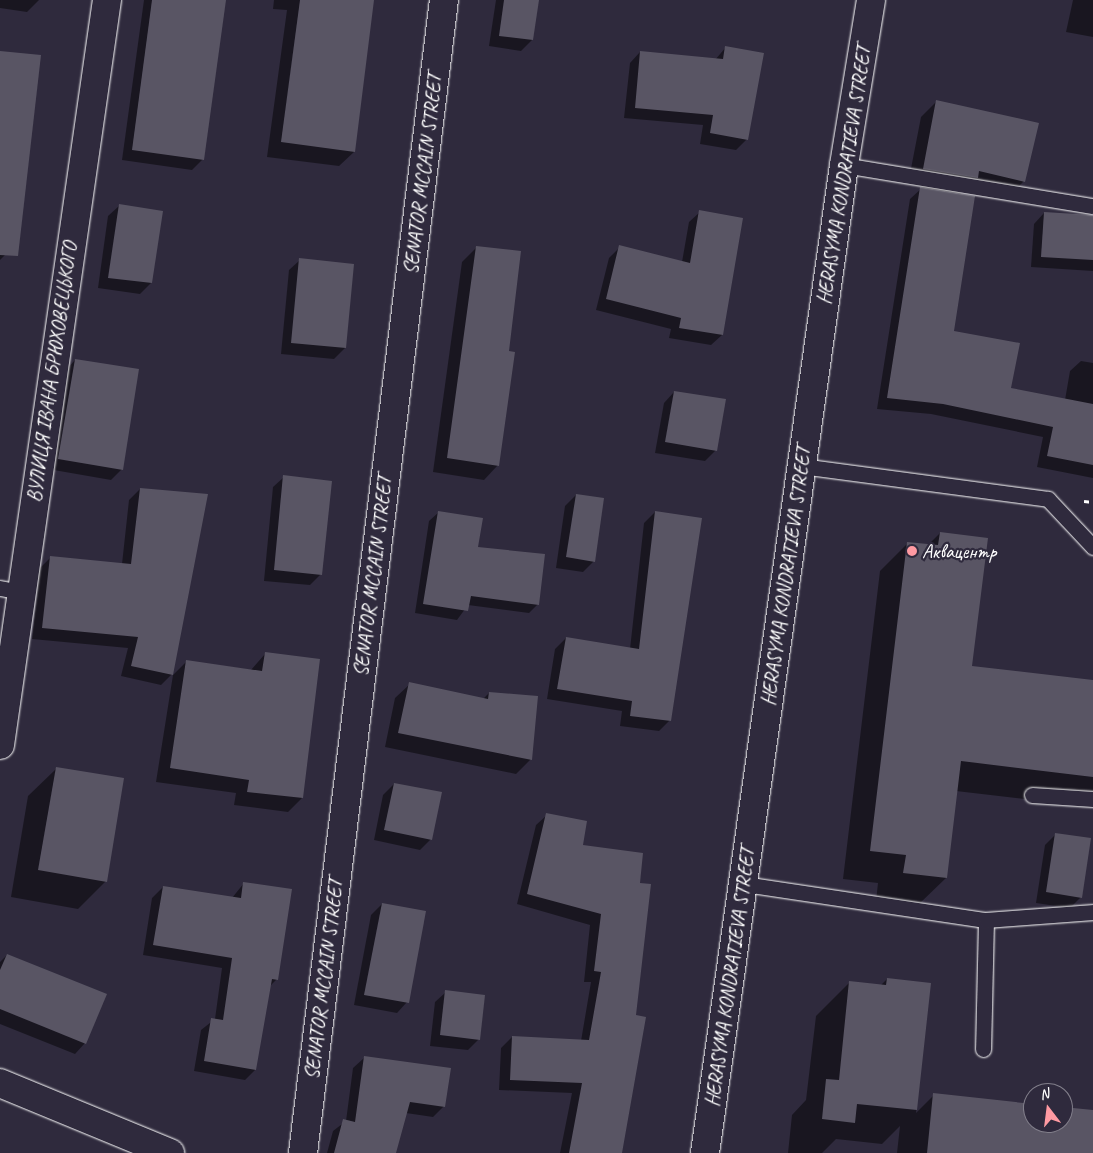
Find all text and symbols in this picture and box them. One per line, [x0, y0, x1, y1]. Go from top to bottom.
street label: HERASYMA KONDRATIEVA STREET [812, 43, 876, 307]
street label: SENATOR MCCAIN STREET [399, 72, 447, 276]
street label: ВУЛИЦЯ ІВАНА БРЮХОВЕЦЬКОГО [22, 239, 82, 505]
street label: HERASYMA KONDRATIEVA STREET [756, 444, 816, 708]
street label: SENATOR MCCAIN STREET [349, 474, 397, 678]
place label: Аквацентр [922, 539, 996, 563]
marker: Аквацентр [906, 545, 918, 557]
street label: HERASYMA KONDRATIEVA STREET [700, 845, 760, 1109]
street label: SENATOR MCCAIN STREET [300, 877, 348, 1081]
north arrow [1023, 1083, 1073, 1133]
text: N [1038, 1085, 1051, 1103]

